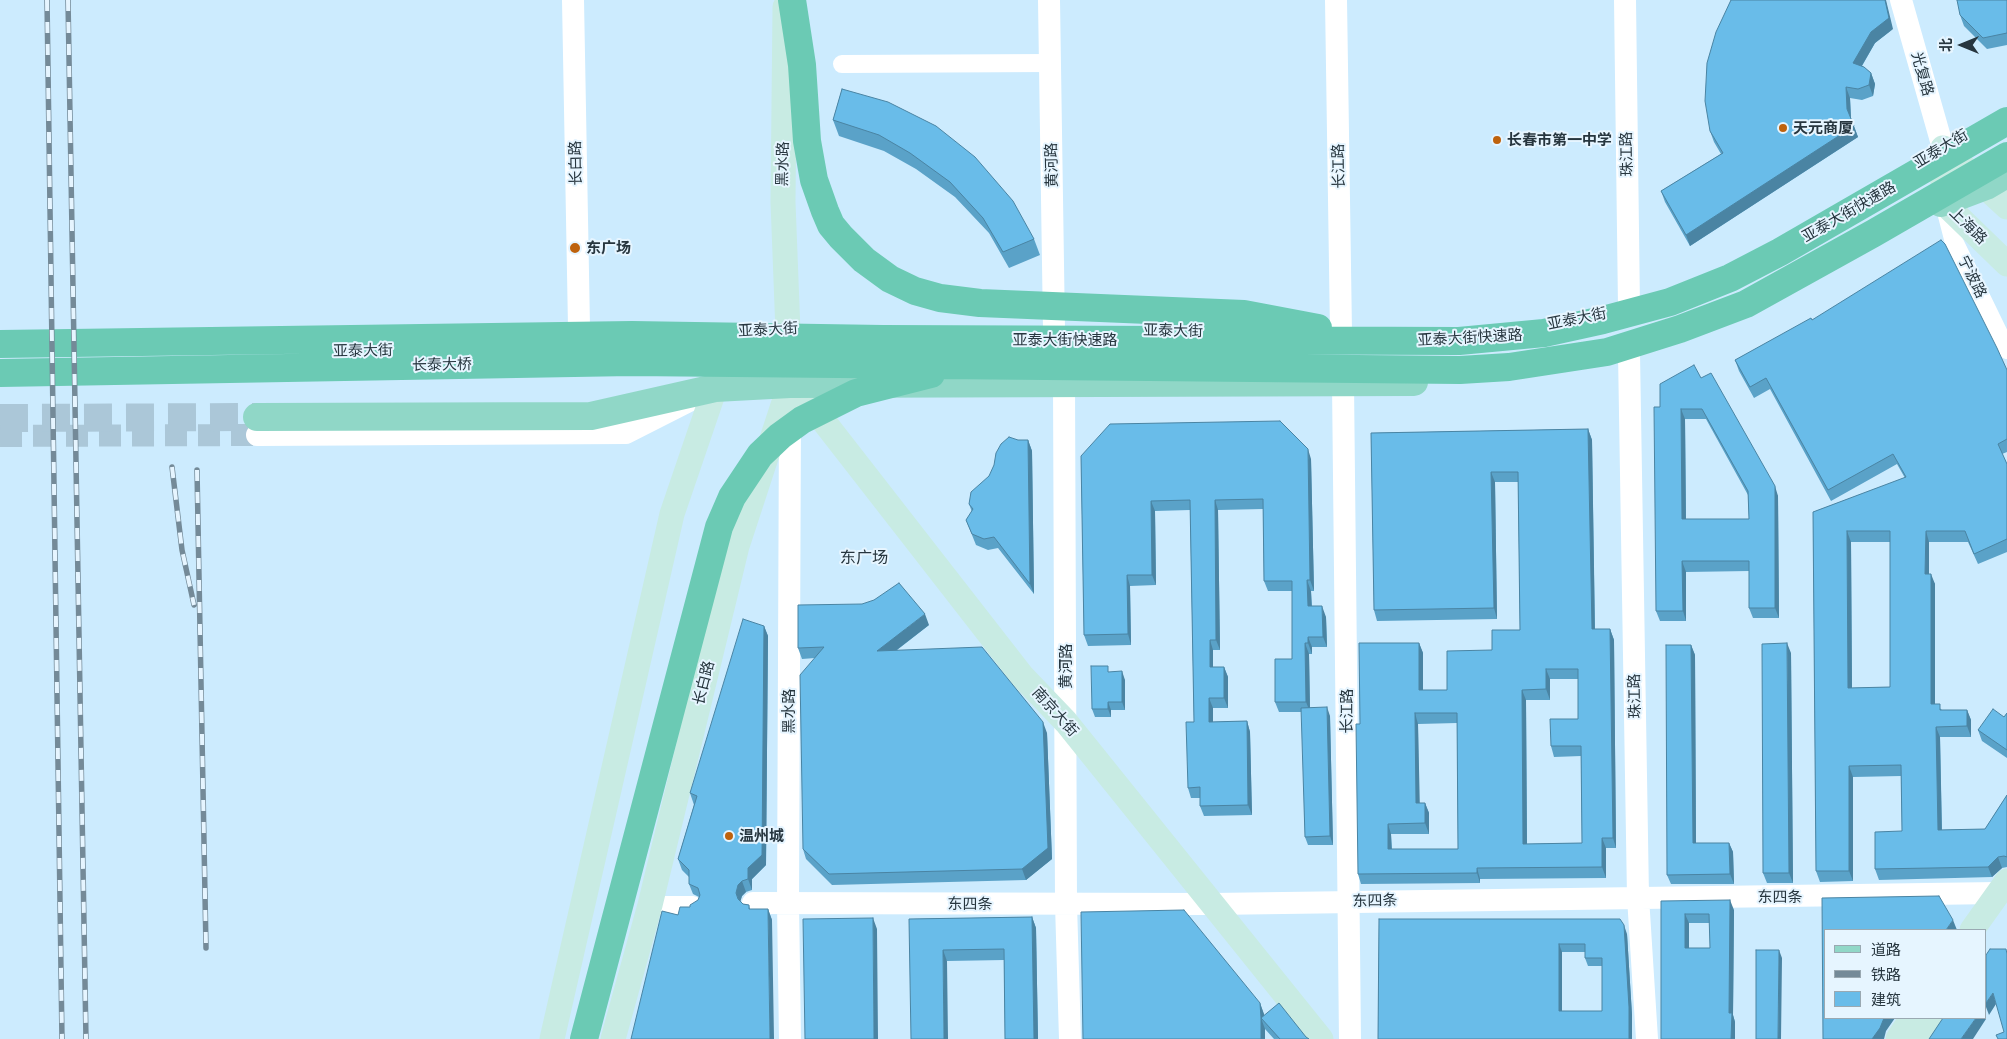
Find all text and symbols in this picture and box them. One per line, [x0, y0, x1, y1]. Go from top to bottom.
north arrow [1937, 20, 1987, 70]
text: 北 [1940, 38, 1954, 52]
street label: 光复路 [1907, 50, 1937, 98]
place label: 天元商厦 [1793, 119, 1853, 137]
marker: 天元商厦 [1777, 122, 1789, 134]
street label: 亚泰大街 [1911, 126, 1971, 172]
place label: 长春市第一中学 [1507, 131, 1612, 149]
street label: 珠江路 [1618, 131, 1636, 177]
marker: 长春市第一中学 [1491, 134, 1503, 146]
street label: 长白路 [567, 140, 585, 186]
street label: 黑水路 [774, 141, 792, 187]
street label: 黄河路 [1043, 142, 1061, 188]
street label: 长江路 [1330, 143, 1348, 189]
street label: 亚泰大街快速路 [1799, 178, 1899, 246]
street label: 上海路 [1946, 204, 1990, 248]
place label: 东广场 [586, 239, 631, 257]
marker: 东广场 [568, 241, 582, 255]
street label: 宁波路 [1954, 253, 1990, 301]
street label: 亚泰大街 [1546, 304, 1608, 334]
street label: 亚泰大街 [738, 319, 798, 341]
street label: 亚泰大街 [1143, 321, 1203, 341]
street label: 亚泰大街快速路 [1417, 326, 1523, 350]
street label: 亚泰大街快速路 [1013, 331, 1117, 349]
street label: 亚泰大街 [333, 341, 393, 361]
street label: 长泰大桥 [412, 355, 472, 375]
district label: 东广场 [840, 548, 888, 568]
street label: 黄河路 [1057, 644, 1075, 688]
street label: 长白路 [690, 659, 718, 707]
street label: 珠江路 [1626, 673, 1644, 719]
street label: 南京大街 [1028, 684, 1082, 740]
street label: 黑水路 [780, 689, 798, 733]
street label: 长江路 [1338, 689, 1356, 733]
place label: 温州城 [739, 827, 784, 845]
marker: 温州城 [723, 830, 735, 842]
street label: 东四条 [1758, 888, 1802, 906]
street label: 东四条 [1352, 892, 1398, 910]
street label: 东四条 [948, 895, 992, 913]
legend [1824, 929, 1987, 1019]
text: 道路 [1871, 943, 1901, 958]
text: 铁路 [1871, 968, 1901, 983]
text: 建筑 [1871, 993, 1901, 1008]

